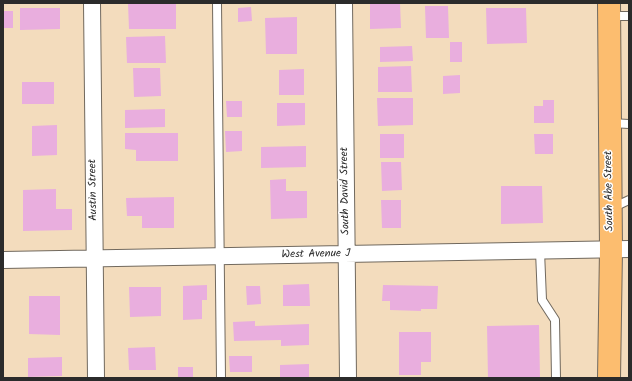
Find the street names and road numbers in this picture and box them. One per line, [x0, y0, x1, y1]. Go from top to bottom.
street label: South David Street [339, 147, 353, 235]
street label: South Abe Street [603, 151, 617, 231]
street label: Austin Street [87, 159, 101, 221]
street label: West Avenue J [281, 248, 351, 262]

